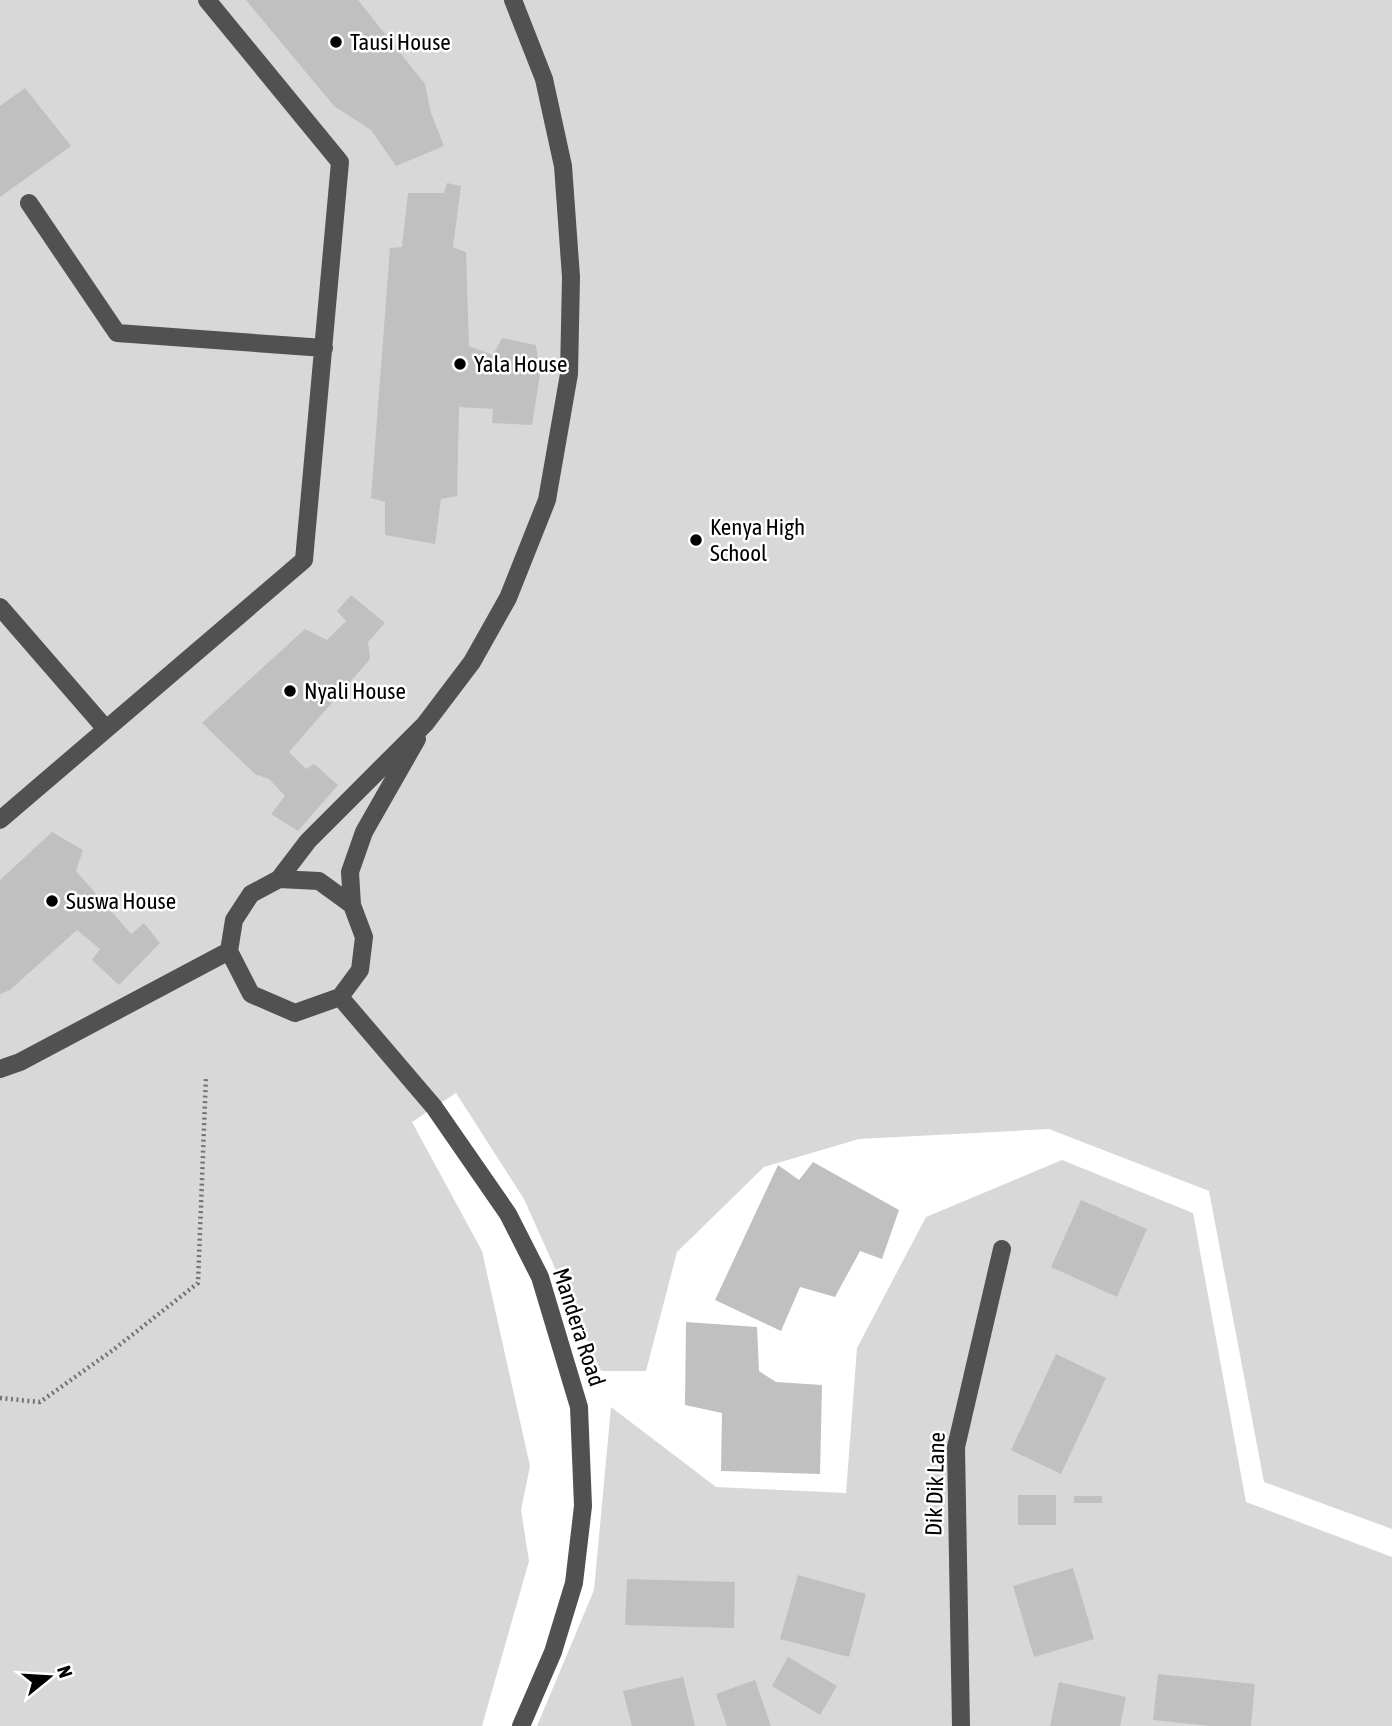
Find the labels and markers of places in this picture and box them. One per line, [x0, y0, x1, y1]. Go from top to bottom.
place label: Tausi House [350, 29, 451, 55]
marker: Tausi House [328, 34, 344, 50]
place label: Yala House [474, 351, 567, 377]
marker: Yala House [452, 356, 468, 372]
place label: Kenya High School [710, 514, 805, 566]
marker: Kenya High School [688, 532, 704, 548]
place label: Nyali House [304, 678, 406, 704]
marker: Nyali House [282, 683, 298, 699]
place label: Suswa House [66, 888, 176, 914]
marker: Suswa House [44, 893, 60, 909]

